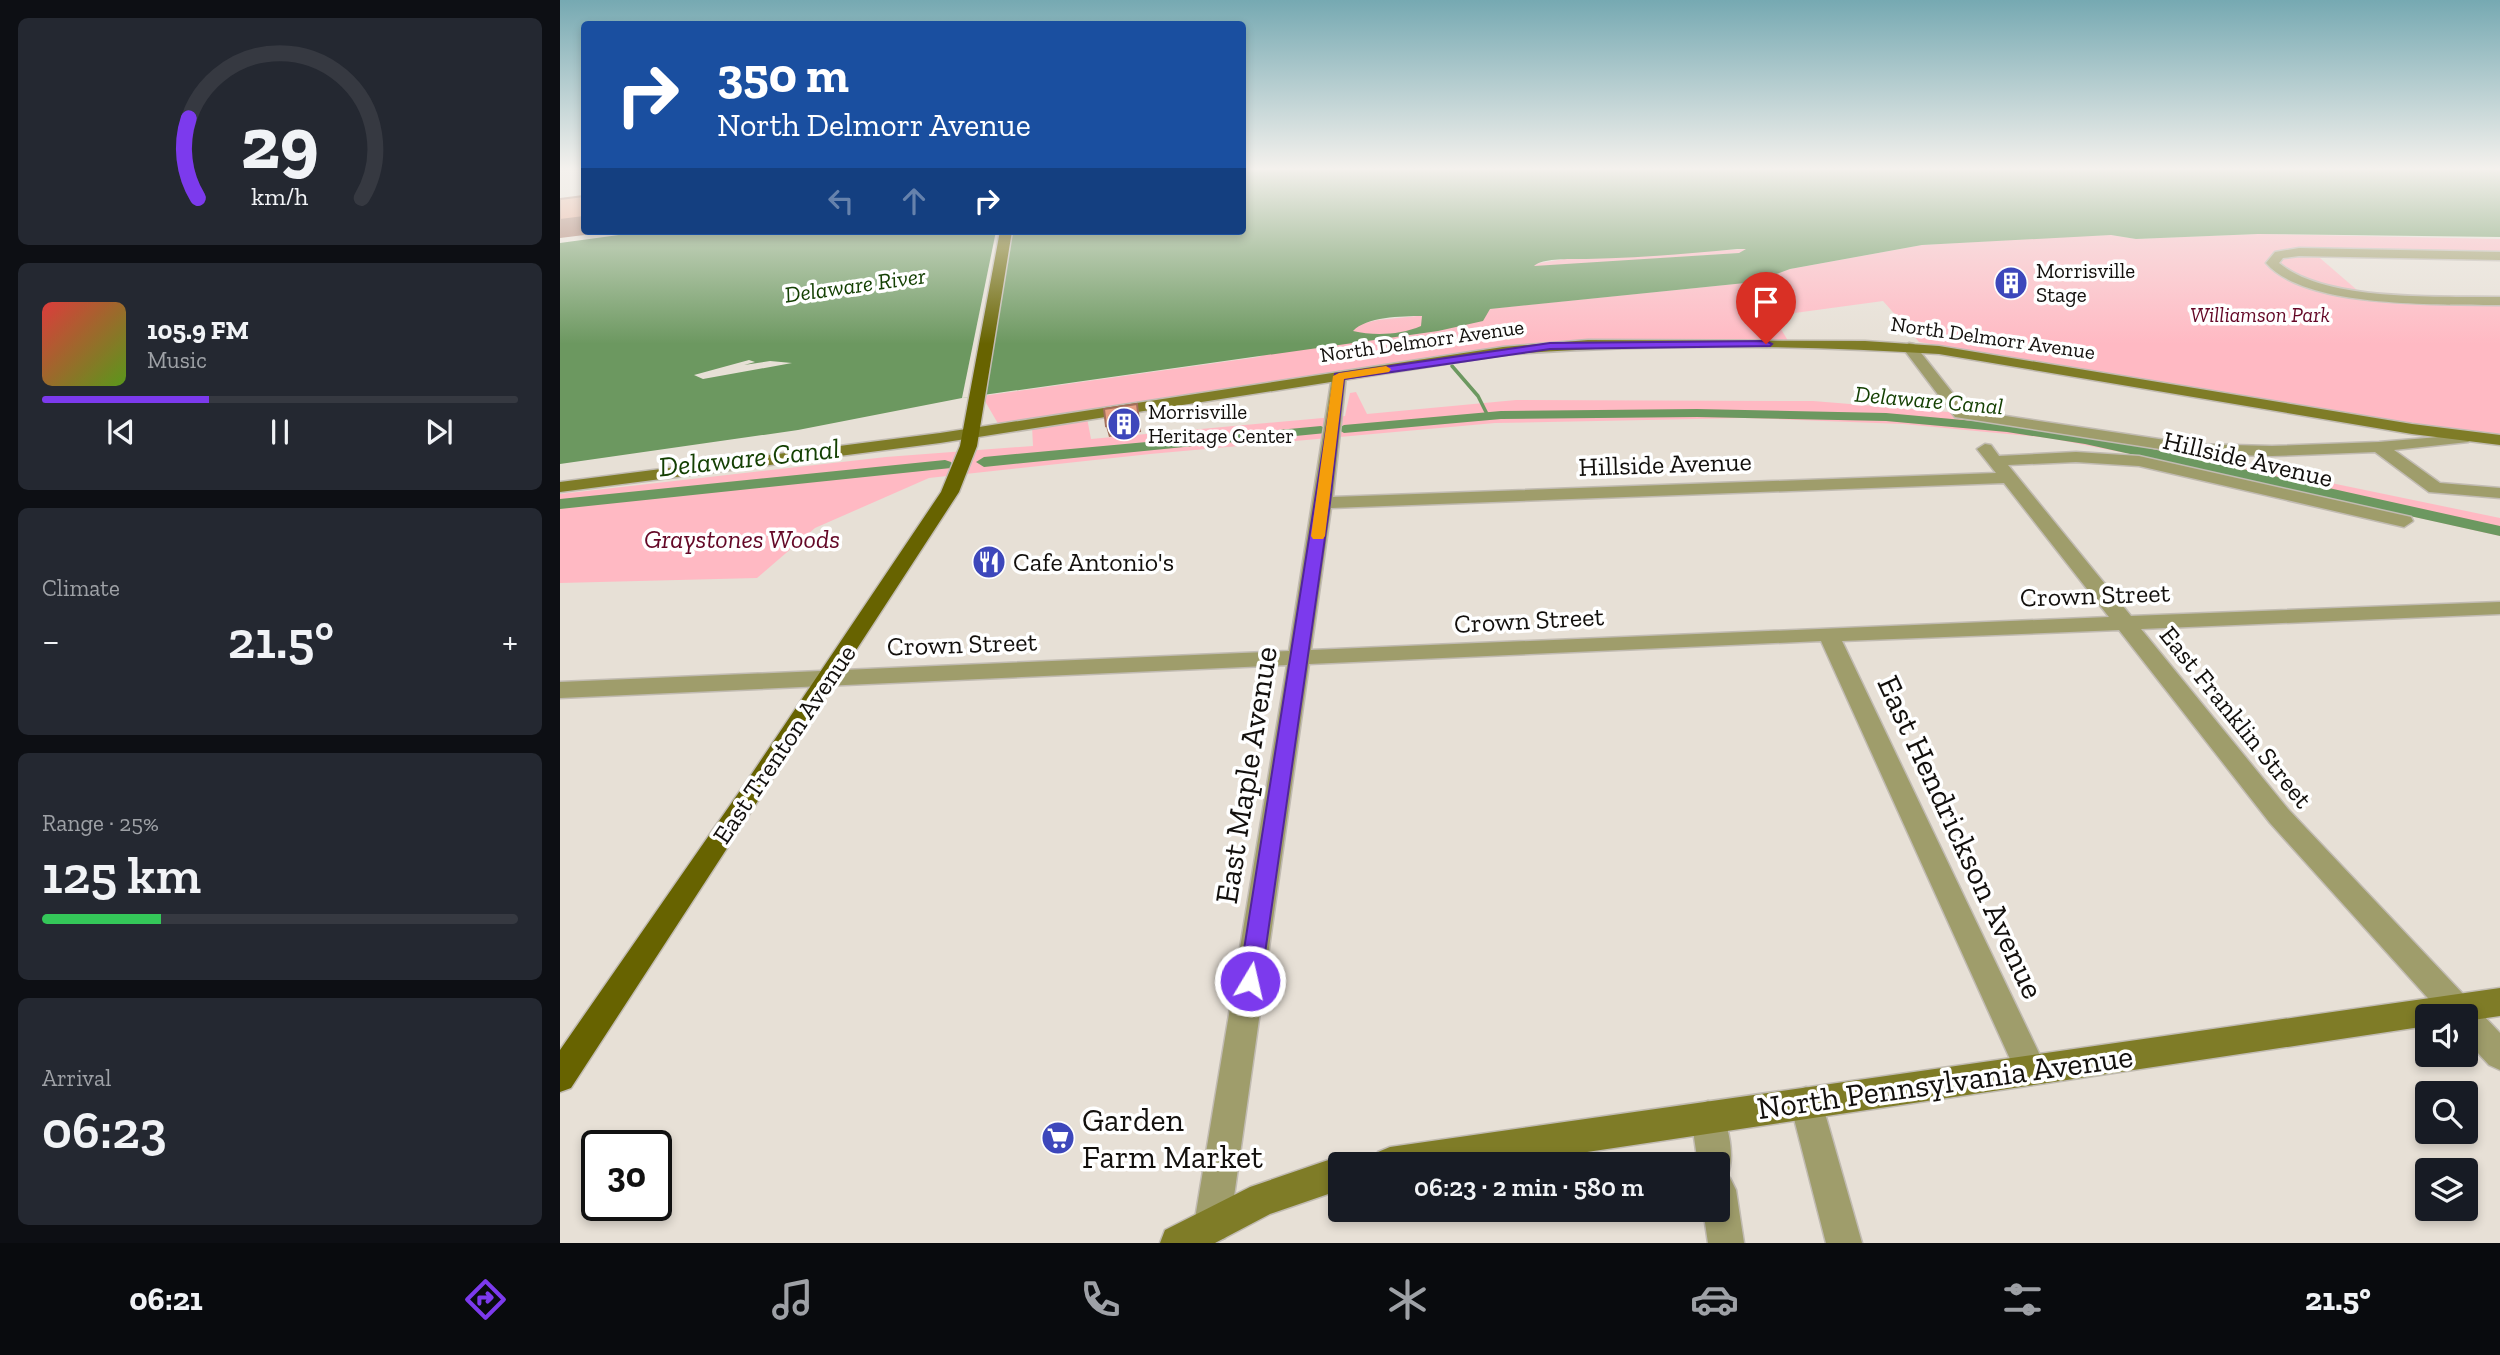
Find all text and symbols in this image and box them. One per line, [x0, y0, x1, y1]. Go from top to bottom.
text: 350 m [717, 46, 849, 105]
icon: right [602, 49, 693, 140]
text: 29 [241, 99, 319, 187]
text: North Delmorr Avenue [717, 106, 1031, 144]
text: km/h [251, 180, 309, 210]
icon: left [822, 182, 860, 220]
icon: ahead [895, 182, 933, 220]
icon: right [968, 182, 1006, 220]
place label: Morrisville Stage [2036, 258, 2135, 307]
water label: Delaware River [783, 261, 927, 309]
building icon: Morrisville Stage [1992, 264, 2030, 302]
pin [1736, 272, 1796, 344]
icon: arrive [1747, 283, 1785, 321]
park label: Williamson Park [2190, 302, 2330, 327]
street label: North Delmorr Avenue [1889, 311, 2097, 364]
text: 105.9 FM [147, 314, 249, 346]
street label: North Delmorr Avenue [1318, 314, 1526, 367]
text: Music [147, 346, 207, 374]
water label: Delaware Canal [1854, 380, 2004, 420]
place label: Morrisville Heritage Center [1148, 399, 1294, 448]
building icon: Morrisville Heritage Center [1105, 405, 1143, 443]
icon: previous [102, 413, 140, 451]
icon: pause [261, 413, 299, 451]
icon: next [420, 413, 458, 451]
street label: Hillside Avenue [2160, 424, 2336, 494]
water label: Delaware Canal [657, 432, 841, 483]
street label: Hillside Avenue [1578, 445, 1752, 483]
park label: Graystones Woods [644, 523, 840, 555]
restaurant icon: Cafe Antonio's [970, 543, 1008, 581]
place label: Cafe Antonio's [1013, 546, 1174, 578]
text: Climate [42, 574, 120, 602]
street label: Crown Street [2019, 576, 2171, 614]
street label: Crown Street [1453, 600, 1605, 640]
text: 21.5° [228, 609, 334, 671]
text: − [42, 618, 60, 664]
text: + [502, 618, 518, 664]
street label: East Franklin Street [2153, 620, 2319, 815]
street label: Crown Street [886, 625, 1038, 663]
street label: East Trenton Avenue [705, 638, 863, 850]
street label: East Maple Avenue [1207, 644, 1285, 906]
street label: East Hendrickson Avenue [1869, 669, 2053, 1005]
text: Range · 25% [42, 809, 159, 837]
text: 125 km [42, 844, 201, 906]
position arrow [1213, 944, 1287, 1018]
map controls [2415, 1004, 2478, 1221]
button: sound [2415, 1004, 2478, 1067]
street label: North Pennsylvania Avenue [1755, 1037, 2135, 1127]
text: Arrival [42, 1064, 111, 1092]
button: search [2415, 1081, 2478, 1144]
text: 06:23 [42, 1099, 167, 1161]
place label: Garden Farm Market [1082, 1101, 1263, 1176]
supermarket icon: Garden Farm Market [1039, 1119, 1077, 1157]
speed limit sign: 30 [581, 1130, 672, 1221]
button: layers [2415, 1158, 2478, 1221]
text: 06:23 · 2 min · 580 m [1414, 1171, 1644, 1203]
icon: directions [461, 1275, 510, 1324]
icon: music [768, 1275, 817, 1324]
icon: phone [1076, 1275, 1125, 1324]
icon: climate [1383, 1275, 1432, 1324]
icon: car [1690, 1275, 1739, 1324]
icon: filters [1998, 1275, 2047, 1324]
text: 06:21 [129, 1280, 203, 1318]
text: 21.5° [2305, 1280, 2371, 1318]

